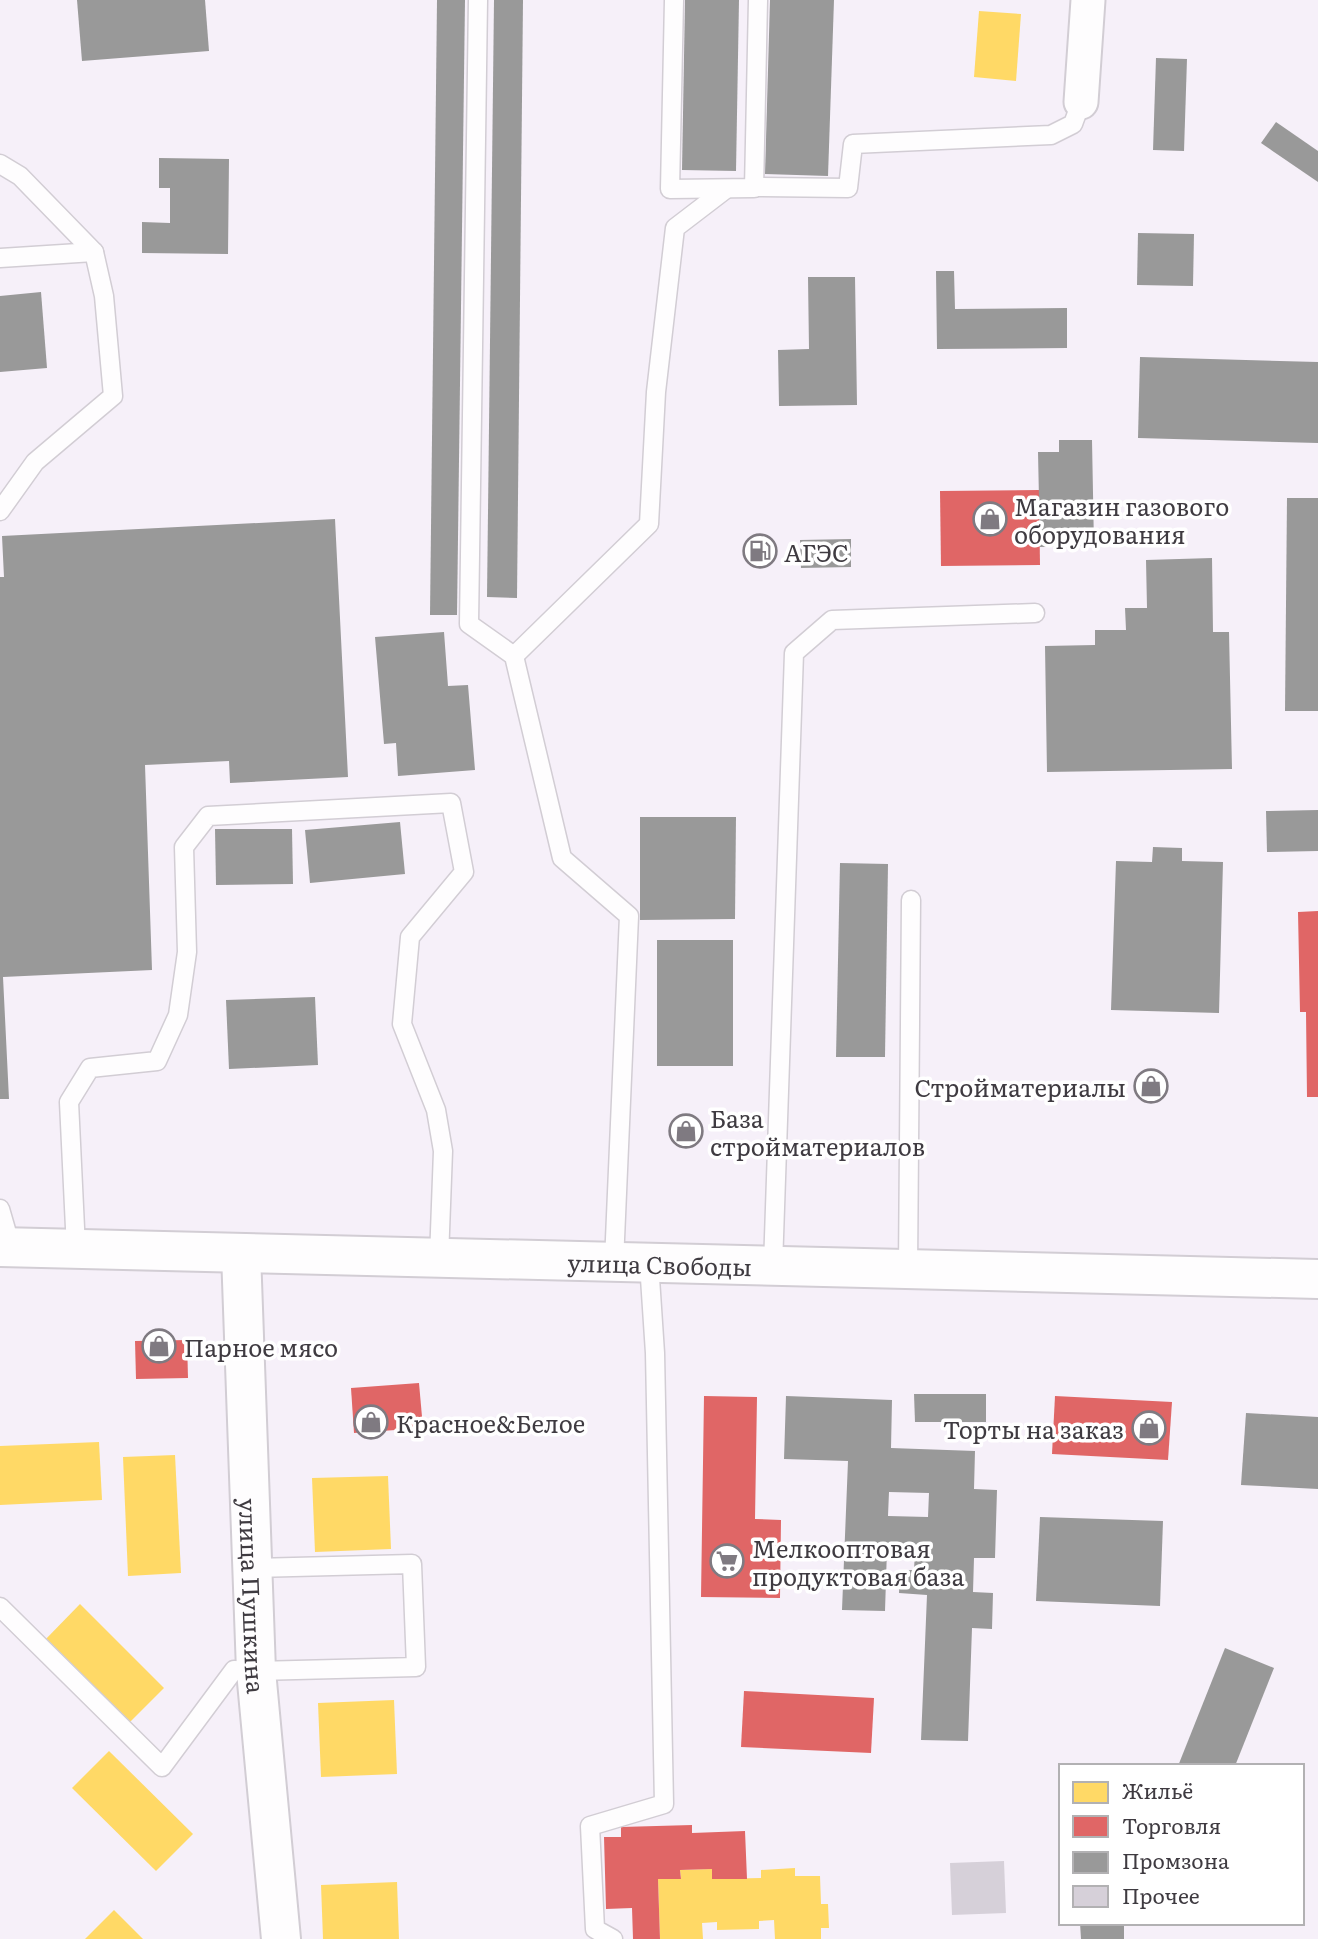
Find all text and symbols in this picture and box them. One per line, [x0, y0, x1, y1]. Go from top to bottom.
place label: Магазин газового оборудования [1014, 488, 1229, 551]
shop icon: Магазин газового оборудования [971, 500, 1009, 538]
fuel station icon: АГЭС [741, 532, 779, 570]
place label: АГЭС [784, 534, 849, 569]
shop icon: Стройматериалы [1132, 1067, 1170, 1105]
place label: Стройматериалы [915, 1069, 1126, 1104]
place label: База стройматериалов [710, 1100, 925, 1163]
shop icon: База стройматериалов [667, 1112, 705, 1150]
street label: улица Свободы [567, 1243, 752, 1283]
shop icon: Парное мясо [140, 1327, 178, 1365]
place label: Парное мясо [184, 1329, 338, 1364]
shop icon: Красное&Белое [352, 1403, 390, 1441]
place label: Красное&Белое [396, 1405, 585, 1440]
shop icon: Торты на заказ [1130, 1409, 1168, 1447]
place label: Торты на заказ [943, 1411, 1124, 1446]
street label: улица Пушкина [232, 1498, 276, 1695]
place label: Мелкооптовая продуктовая база [752, 1530, 964, 1593]
supermarket icon: Мелкооптовая продуктовая база [708, 1542, 746, 1580]
legend [1059, 1764, 1304, 1925]
text: Жильё [1122, 1774, 1193, 1805]
text: Торговля [1122, 1809, 1221, 1840]
text: Промзона [1122, 1844, 1230, 1875]
text: Прочее [1122, 1879, 1200, 1910]

